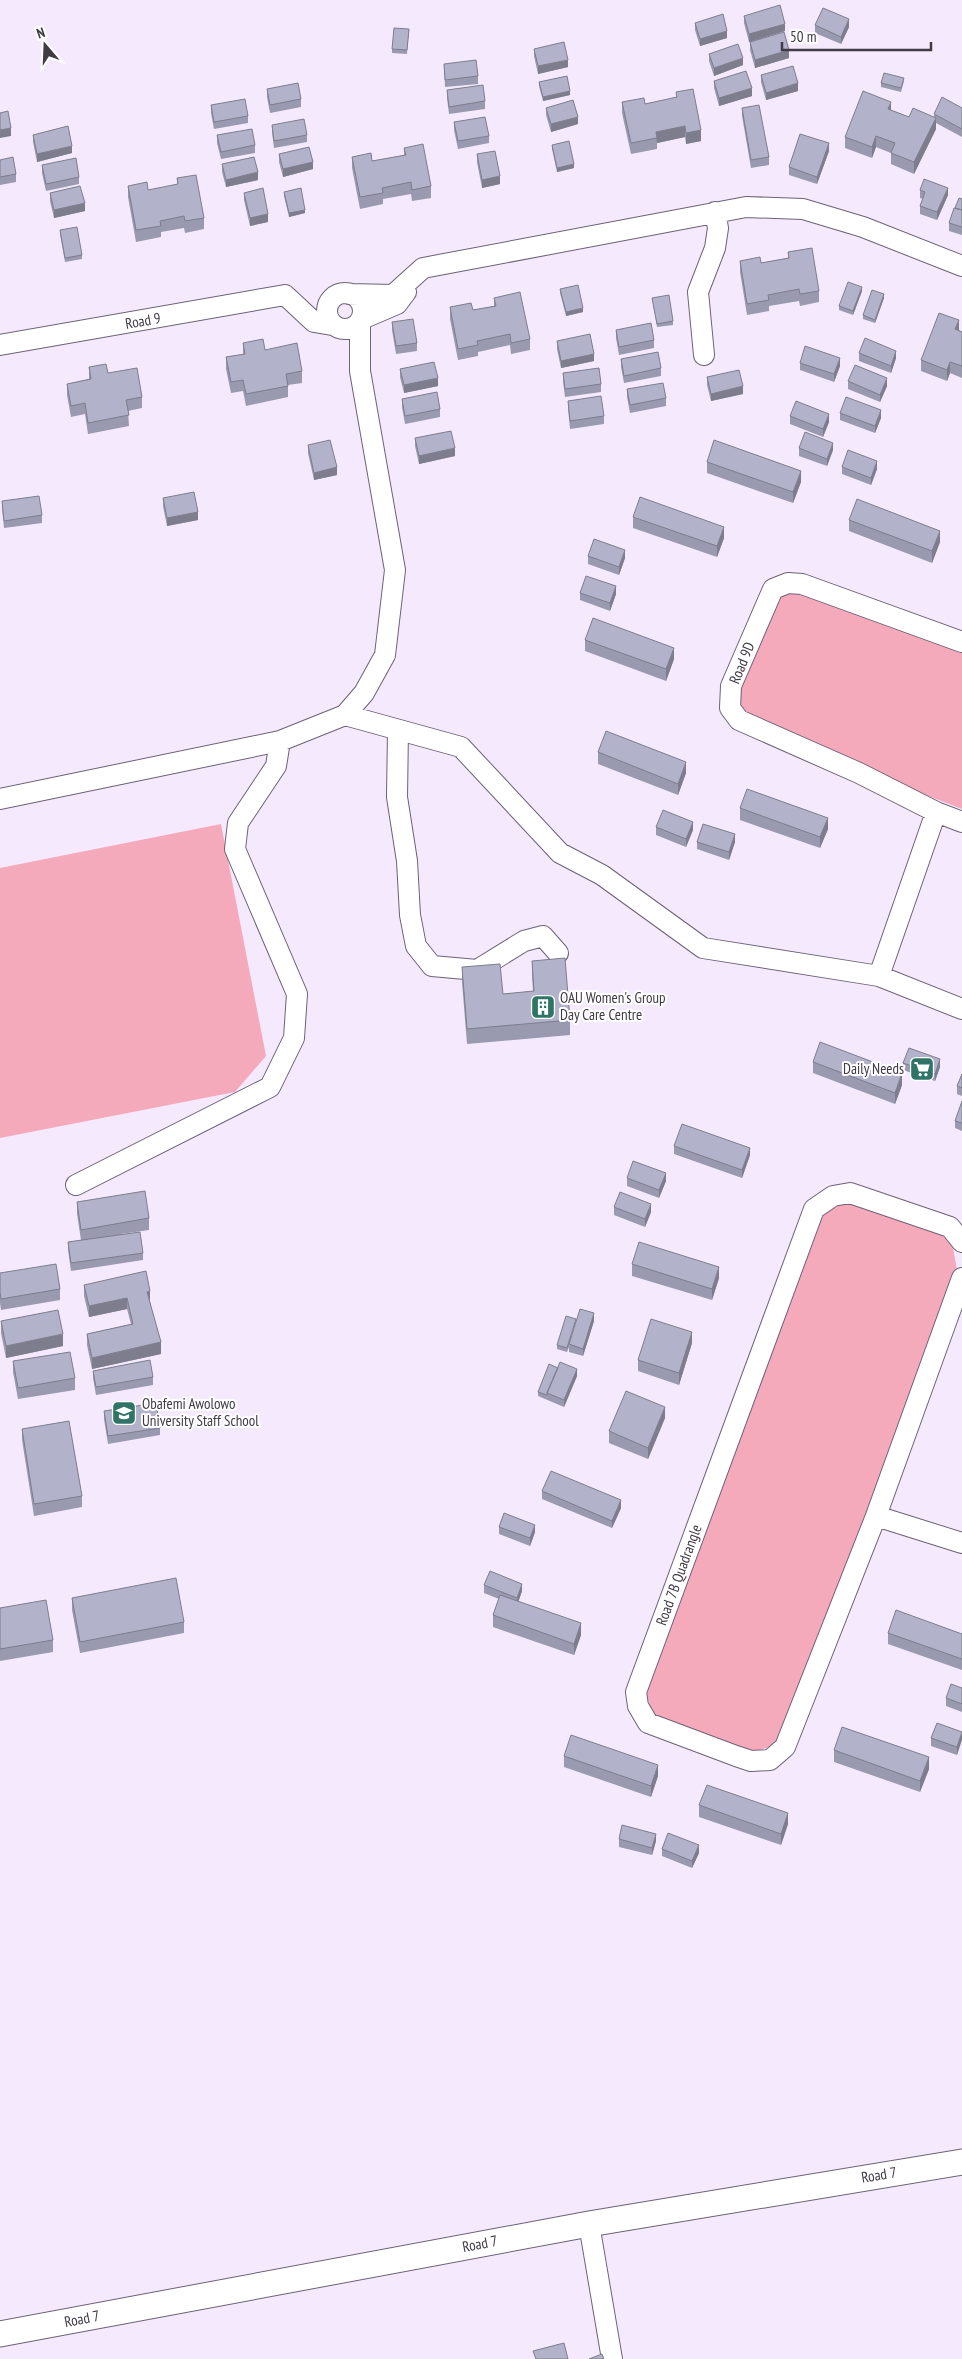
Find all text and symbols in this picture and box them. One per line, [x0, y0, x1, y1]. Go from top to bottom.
north arrow [20, 20, 70, 70]
scale bar [782, 20, 931, 52]
text: N [34, 23, 47, 42]
text: 50 m [790, 27, 816, 46]
street label: Road 9 [124, 308, 162, 333]
street label: Road 9D [725, 639, 759, 686]
place label: OAU Women's Group Day Care Centre [560, 988, 666, 1024]
building icon: OAU Women's Group Day Care Centre [530, 994, 556, 1020]
supermarket icon: Daily Needs [909, 1056, 935, 1082]
place label: Daily Needs [843, 1059, 904, 1078]
place label: Obafemi Awolowo University Staff School [142, 1394, 259, 1430]
school or university icon: Obafemi Awolowo University Staff School [111, 1400, 137, 1426]
street label: Road 7B Quadrangle [651, 1522, 706, 1628]
street label: Road 7 [860, 2162, 898, 2187]
street label: Road 7 [461, 2231, 499, 2256]
street label: Road 7 [63, 2306, 101, 2331]

